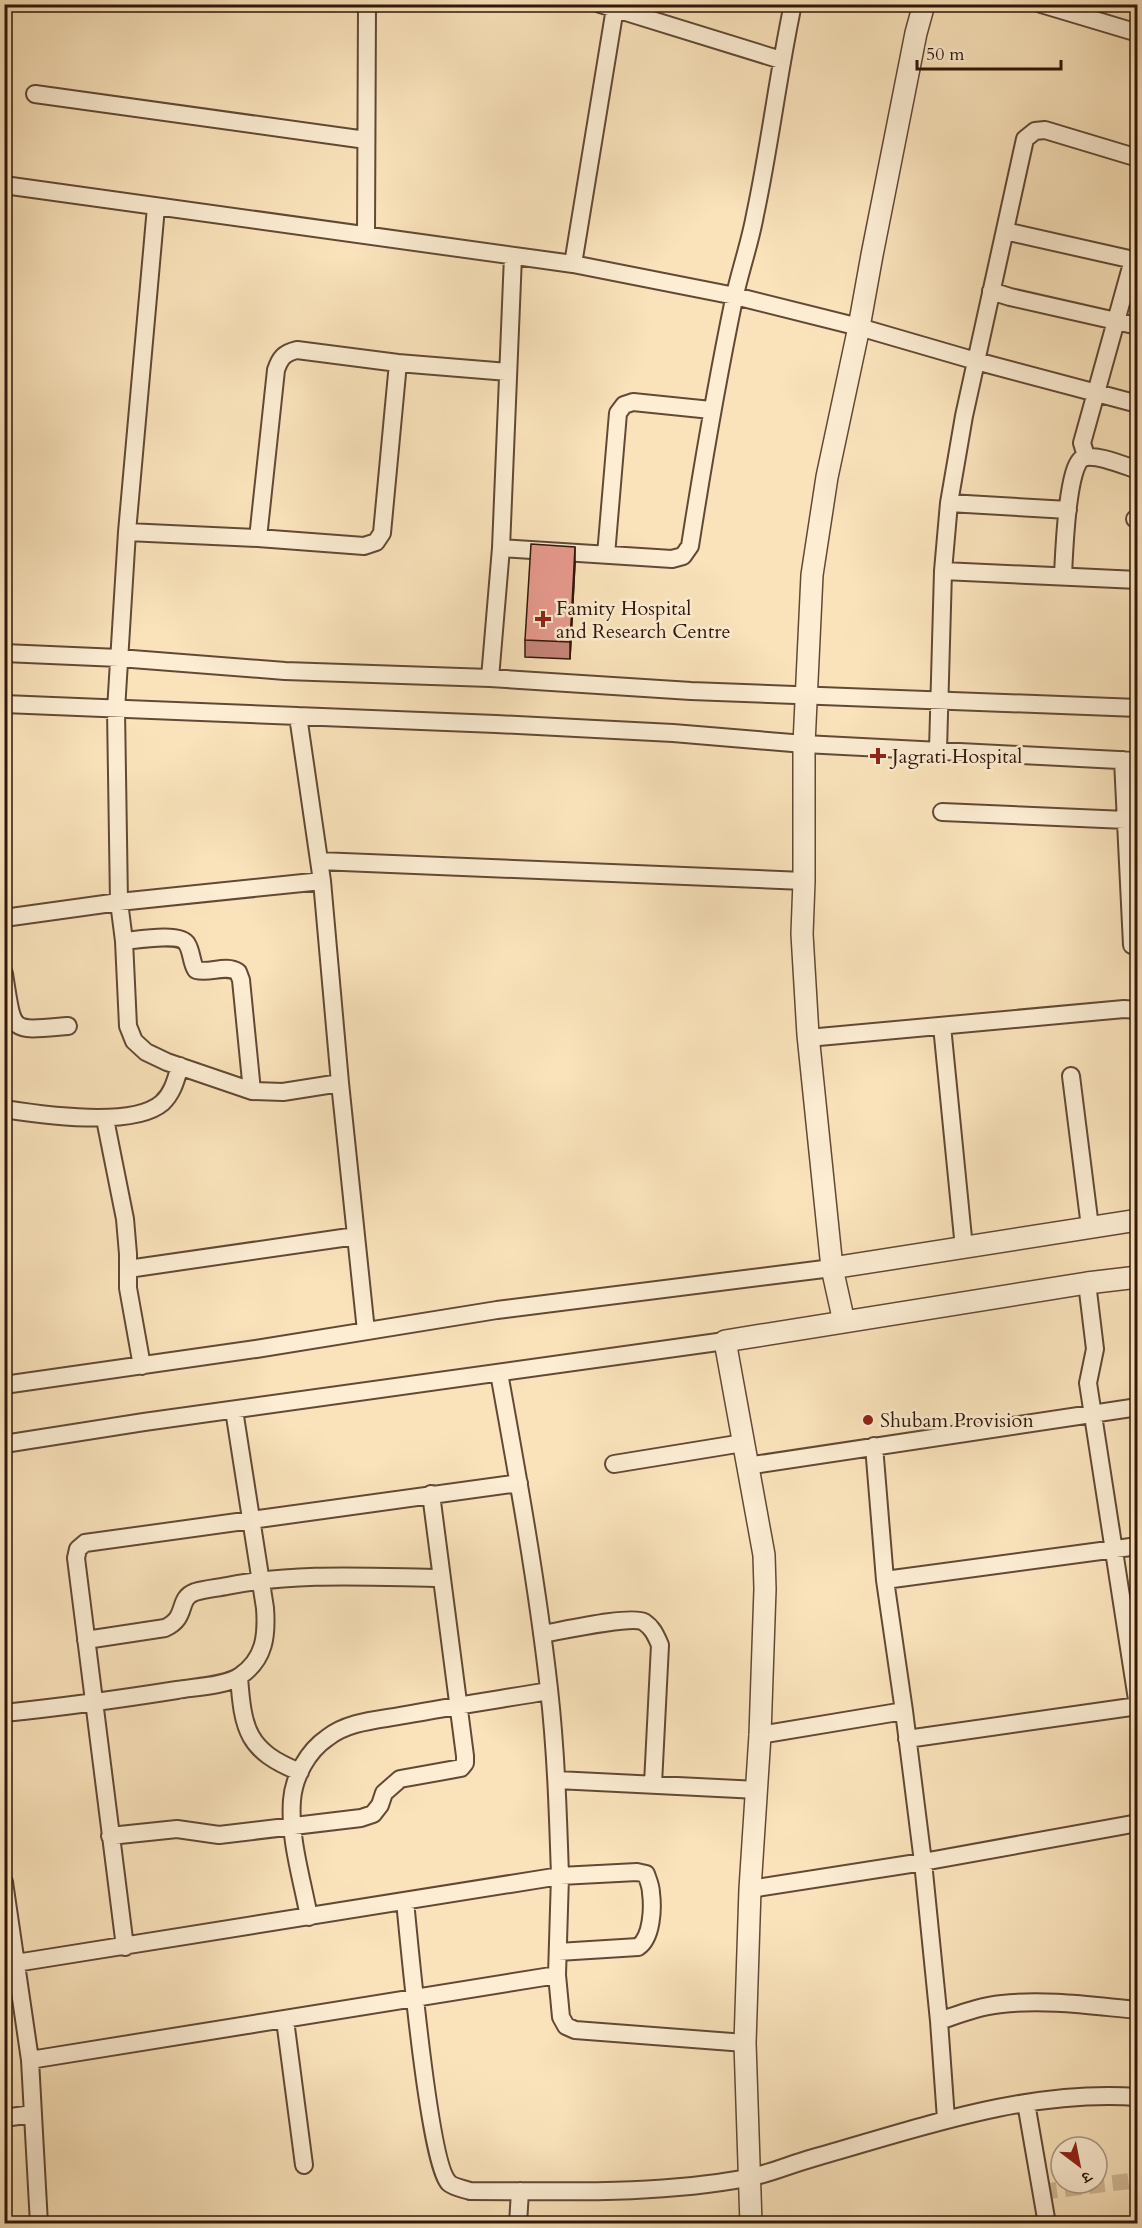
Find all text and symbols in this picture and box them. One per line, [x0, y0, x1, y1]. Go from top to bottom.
scale bar [917, 33, 1061, 71]
text: 50 m [926, 42, 965, 67]
place label: Famity Hospital and Research Centre [556, 595, 731, 645]
marker: Famity Hospital and Research Centre [534, 610, 552, 628]
place label: Jagrati Hospital [889, 743, 1022, 770]
marker: Jagrati Hospital [869, 747, 887, 765]
place label: Shubam Provision [880, 1407, 1034, 1434]
marker: Shubam Provision [861, 1413, 875, 1427]
north arrow [1049, 2135, 1109, 2195]
text: उ [1076, 2165, 1097, 2189]

